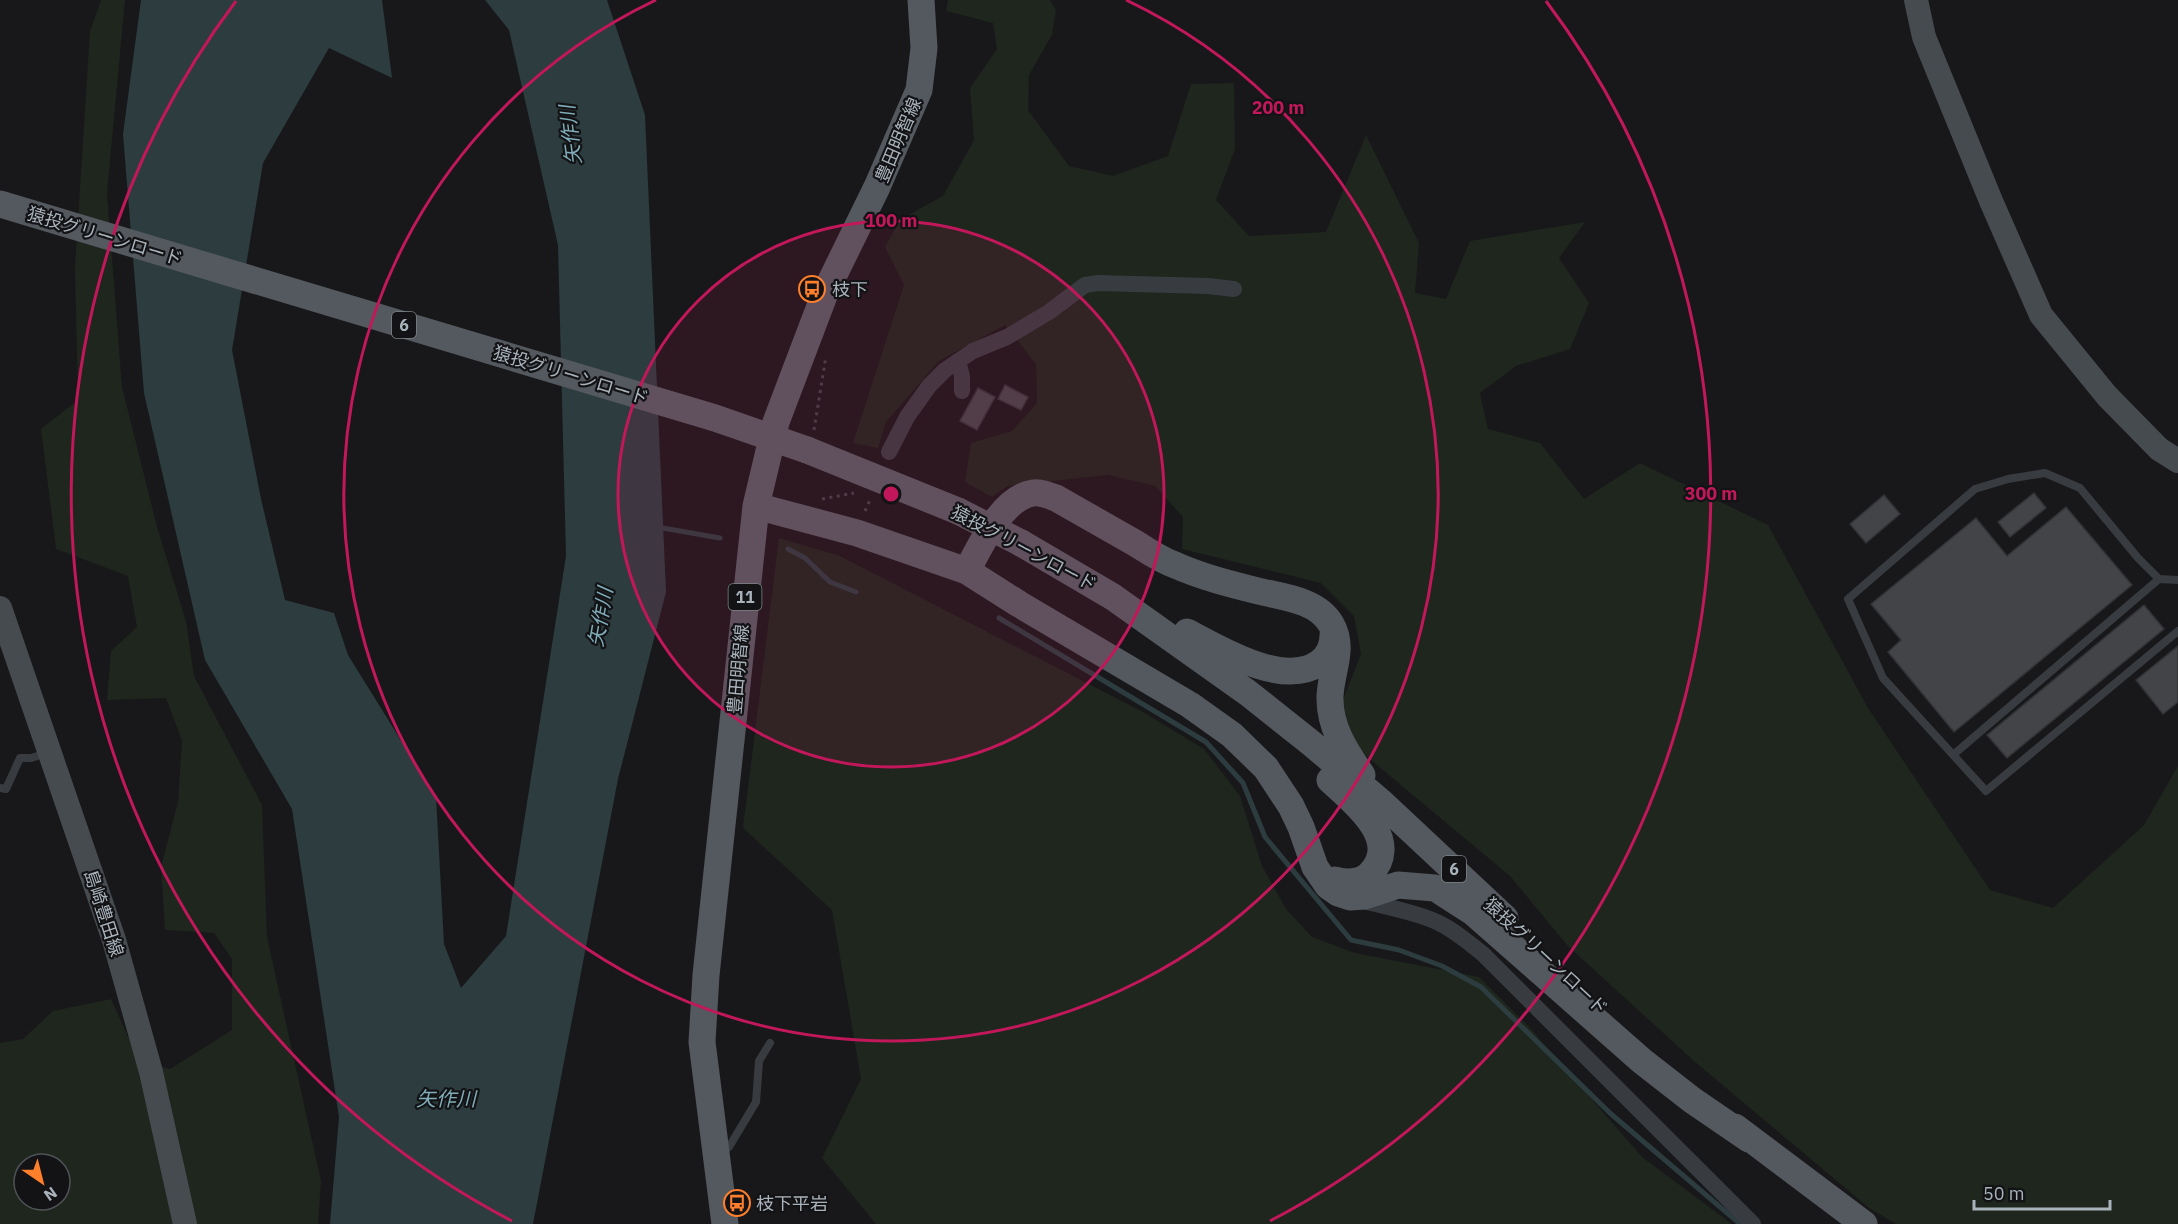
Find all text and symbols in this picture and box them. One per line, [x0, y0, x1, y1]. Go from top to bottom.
street label: 豊田明智線 [870, 94, 926, 186]
text: 200 m [1252, 96, 1304, 119]
water label: 矢作川 [553, 102, 587, 166]
street label: 猿投グリーンロード [25, 201, 185, 271]
text: 100 m [865, 209, 917, 232]
bus stop icon: 枝下 [797, 274, 827, 304]
place label: 枝下 [832, 278, 868, 301]
road number: 6 [392, 312, 416, 338]
street label: 猿投グリーンロード [491, 340, 651, 410]
text: 300 m [1685, 482, 1737, 505]
centre of rings [881, 484, 901, 504]
street label: 猿投グリーンロード [947, 500, 1101, 596]
water label: 矢作川 [581, 583, 619, 649]
road number: 11 [728, 584, 762, 610]
street label: 豊田明智線 [723, 623, 753, 715]
road number: 6 [1442, 856, 1466, 882]
street label: 島崎豊田線 [79, 867, 129, 959]
street label: 猿投グリーンロード [1479, 893, 1613, 1019]
water label: 矢作川 [416, 1085, 478, 1112]
north arrow [12, 1152, 72, 1212]
scale bar [1974, 1173, 2110, 1211]
text: 50 m [1983, 1182, 2025, 1205]
text: N [40, 1183, 61, 1206]
bus stop icon: 枝下平岩 [722, 1188, 752, 1218]
place label: 枝下平岩 [756, 1192, 828, 1215]

